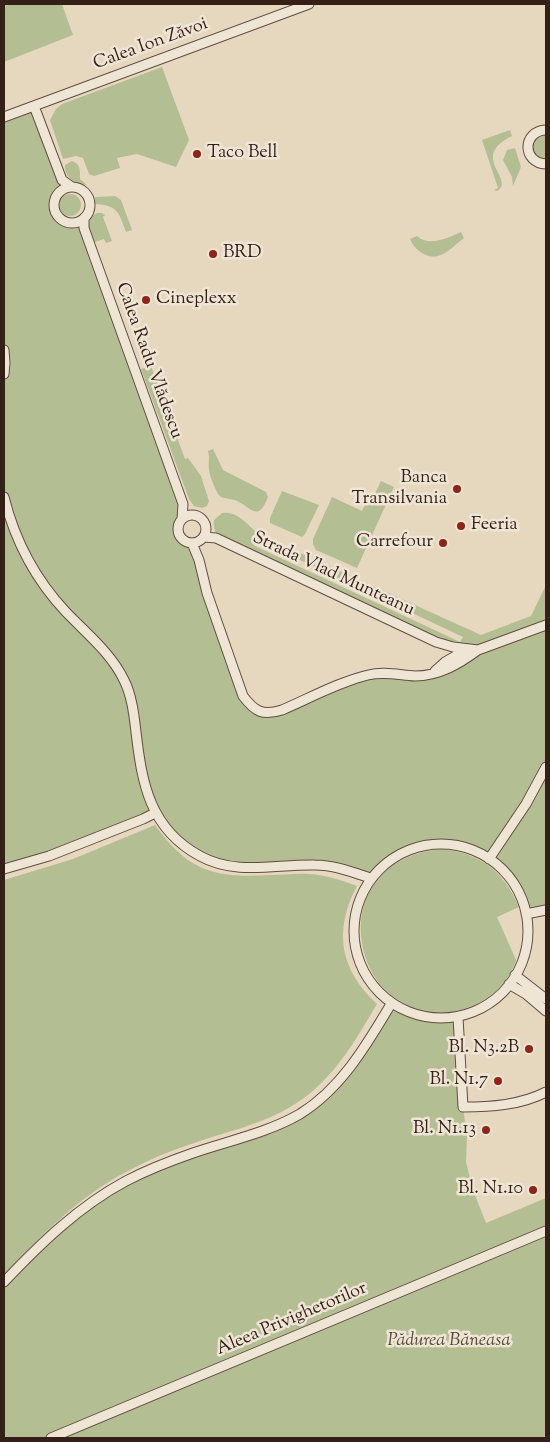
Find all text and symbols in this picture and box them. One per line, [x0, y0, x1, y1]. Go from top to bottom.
street label: Calea Ion Zăvoi [91, 14, 211, 76]
place label: Taco Bell [207, 143, 278, 165]
marker: Taco Bell [191, 148, 203, 160]
place label: BRD [223, 243, 262, 265]
marker: BRD [207, 248, 219, 260]
street label: Calea Radu Vlădescu [110, 280, 186, 442]
place label: Cineplexx [156, 289, 237, 311]
marker: Cineplexx [140, 294, 152, 306]
place label: Banca Transilvania [351, 468, 447, 510]
marker: Banca Transilvania [451, 483, 463, 495]
place label: Feeria [471, 515, 518, 537]
marker: Feeria [455, 520, 467, 532]
street label: Strada Vlad Munteanu [249, 528, 417, 622]
place label: Carrefour [356, 532, 433, 554]
marker: Carrefour [437, 537, 449, 549]
place label: Bl. N3.2B [449, 1038, 519, 1060]
marker: Bl. N3.2B [523, 1043, 535, 1055]
place label: Bl. N1.7 [429, 1070, 488, 1092]
marker: Bl. N1.7 [492, 1075, 504, 1087]
place label: Bl. N1.13 [413, 1119, 476, 1141]
marker: Bl. N1.13 [480, 1124, 492, 1136]
place label: Bl. N1.10 [458, 1179, 523, 1201]
marker: Bl. N1.10 [527, 1184, 539, 1196]
street label: Aleea Privighetorilor [214, 1279, 370, 1361]
park label: Pădurea Băneasa [387, 1331, 511, 1353]

